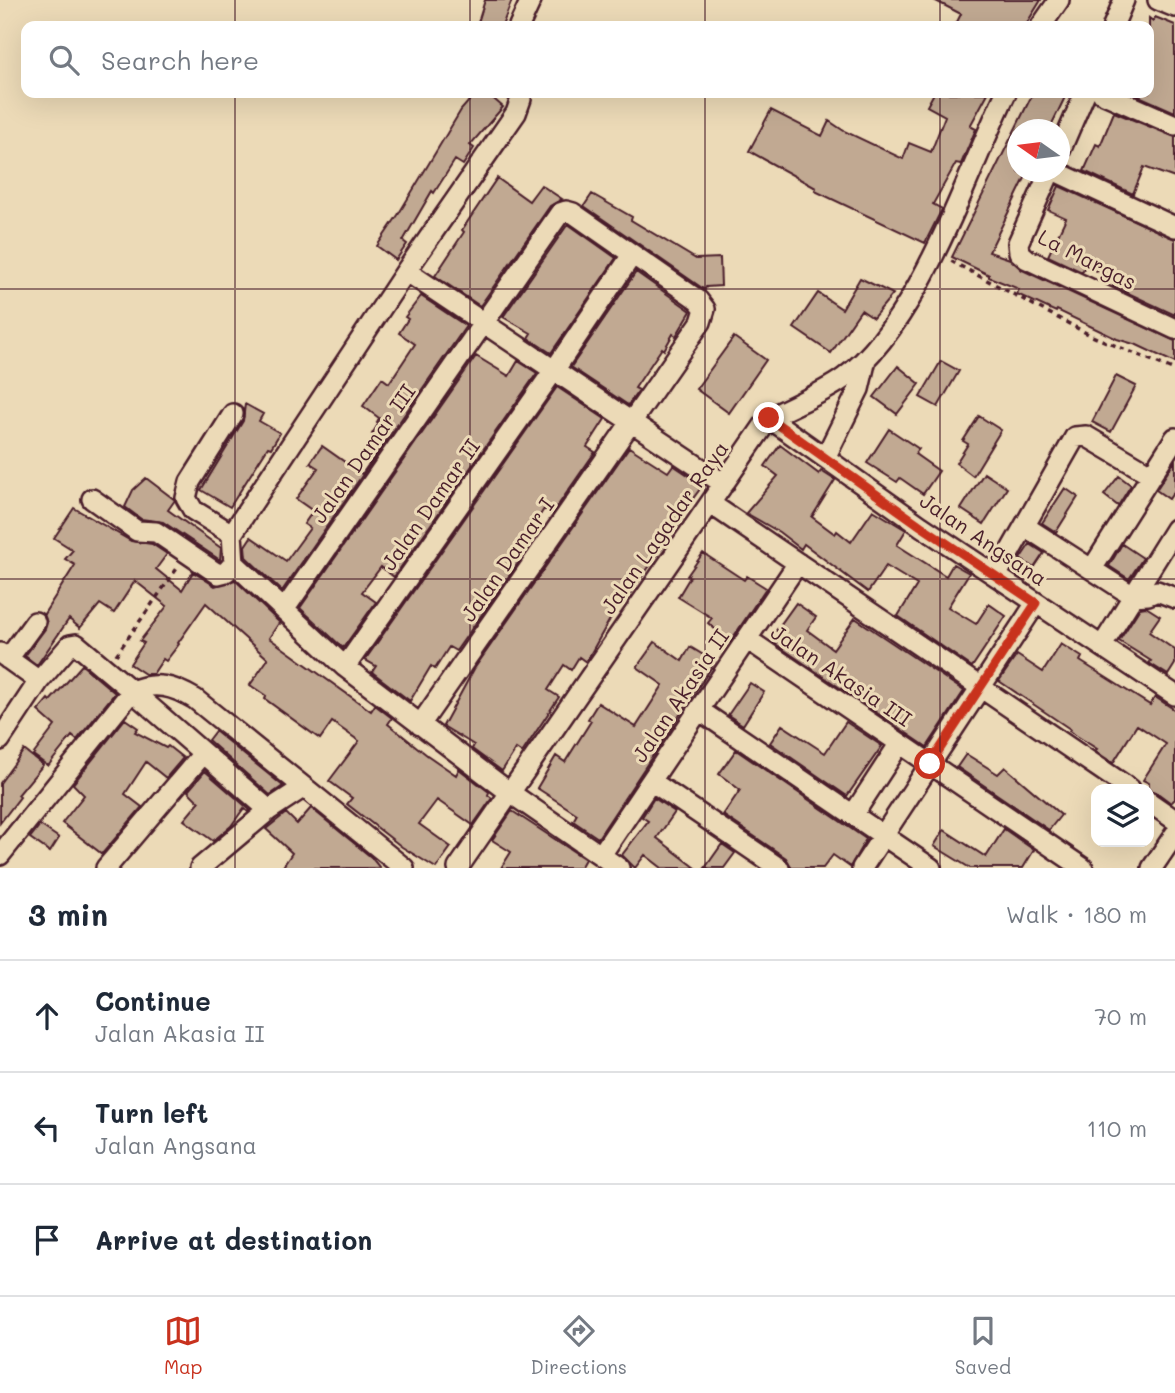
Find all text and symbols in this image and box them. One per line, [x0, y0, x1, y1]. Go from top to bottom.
search box [21, 21, 1154, 98]
icon: search [45, 41, 83, 79]
text: Search here [101, 43, 259, 77]
north arrow [1007, 119, 1070, 182]
street label: La Margas [1034, 222, 1141, 295]
street label: Jalan Damar III [305, 378, 421, 528]
route end [753, 402, 784, 433]
street label: Jalan Damar II [374, 433, 485, 575]
street label: Jalan Lagadar Raya [594, 435, 734, 619]
street label: Jalan Angsana [915, 486, 1053, 591]
street label: Jalan Damar I [454, 492, 559, 626]
street label: Jalan Akasia III [766, 618, 917, 732]
street label: Jalan Akasia II [625, 623, 734, 767]
route start [914, 748, 945, 779]
map controls [1091, 784, 1154, 847]
button: layers [1091, 784, 1154, 847]
text: 3 min [28, 894, 108, 934]
text: Walk · 180 m [1006, 899, 1147, 929]
text: Continue [95, 984, 211, 1018]
icon: ahead [28, 997, 66, 1035]
text: 70 m [1094, 1001, 1147, 1031]
text: Jalan Akasia II [95, 1018, 265, 1048]
text: Turn left [95, 1096, 208, 1130]
icon: left [28, 1109, 66, 1147]
text: 110 m [1087, 1113, 1147, 1143]
text: Jalan Angsana [95, 1130, 257, 1160]
icon: arrive [28, 1221, 66, 1259]
text: Arrive at destination [95, 1223, 372, 1257]
tab: Map [164, 1312, 203, 1379]
tab: Directions [530, 1312, 627, 1379]
tab: Saved [955, 1312, 1011, 1379]

